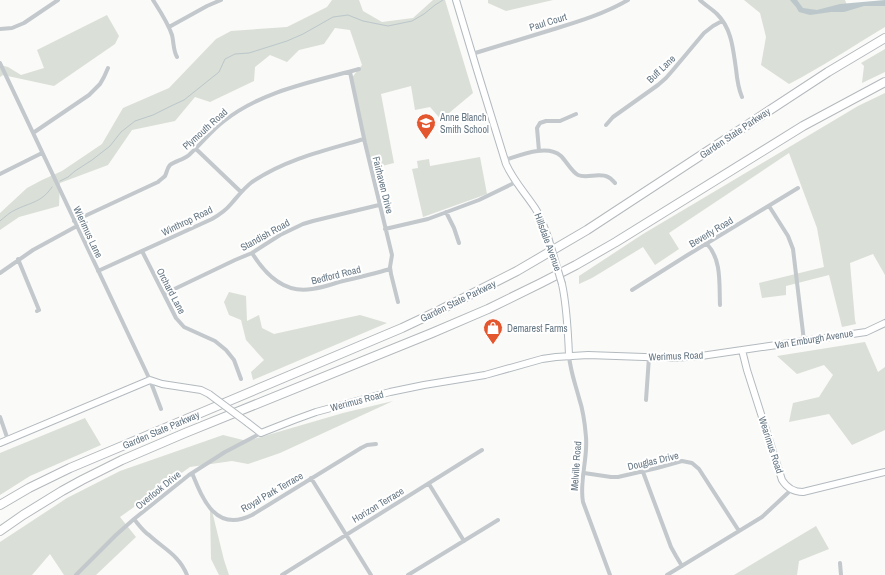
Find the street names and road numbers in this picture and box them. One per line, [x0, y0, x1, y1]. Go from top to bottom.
street label: Paul Court [528, 10, 569, 34]
street label: Buff Lane [644, 52, 678, 86]
street label: Garden State Parkway [697, 104, 774, 161]
street label: Plymouth Road [180, 105, 230, 153]
street label: Fairhaven Drive [370, 155, 396, 215]
street label: Winthrop Road [159, 203, 215, 239]
street label: Wierimus Lane [70, 204, 106, 260]
street label: Hillsdale Avenue [531, 211, 565, 273]
street label: Beverly Road [687, 214, 735, 250]
street label: Standish Road [238, 216, 292, 254]
street label: Bedford Road [310, 263, 362, 287]
street label: Orchard Lane [153, 266, 189, 317]
street label: Garden State Parkway [418, 277, 499, 325]
street label: Van Emburgh Avenue [774, 326, 854, 352]
street label: Werimus Road [649, 349, 703, 363]
street label: Werimus Road [329, 388, 385, 414]
street label: Garden State Parkway [120, 408, 202, 452]
street label: Wearimus Road [756, 415, 786, 475]
street label: Melville Road [568, 441, 584, 491]
street label: Douglas Drive [626, 449, 680, 473]
street label: Overlook Drive [133, 467, 184, 512]
street label: Royal Park Terrace [239, 469, 306, 515]
street label: Horizon Terrace [350, 484, 407, 526]

